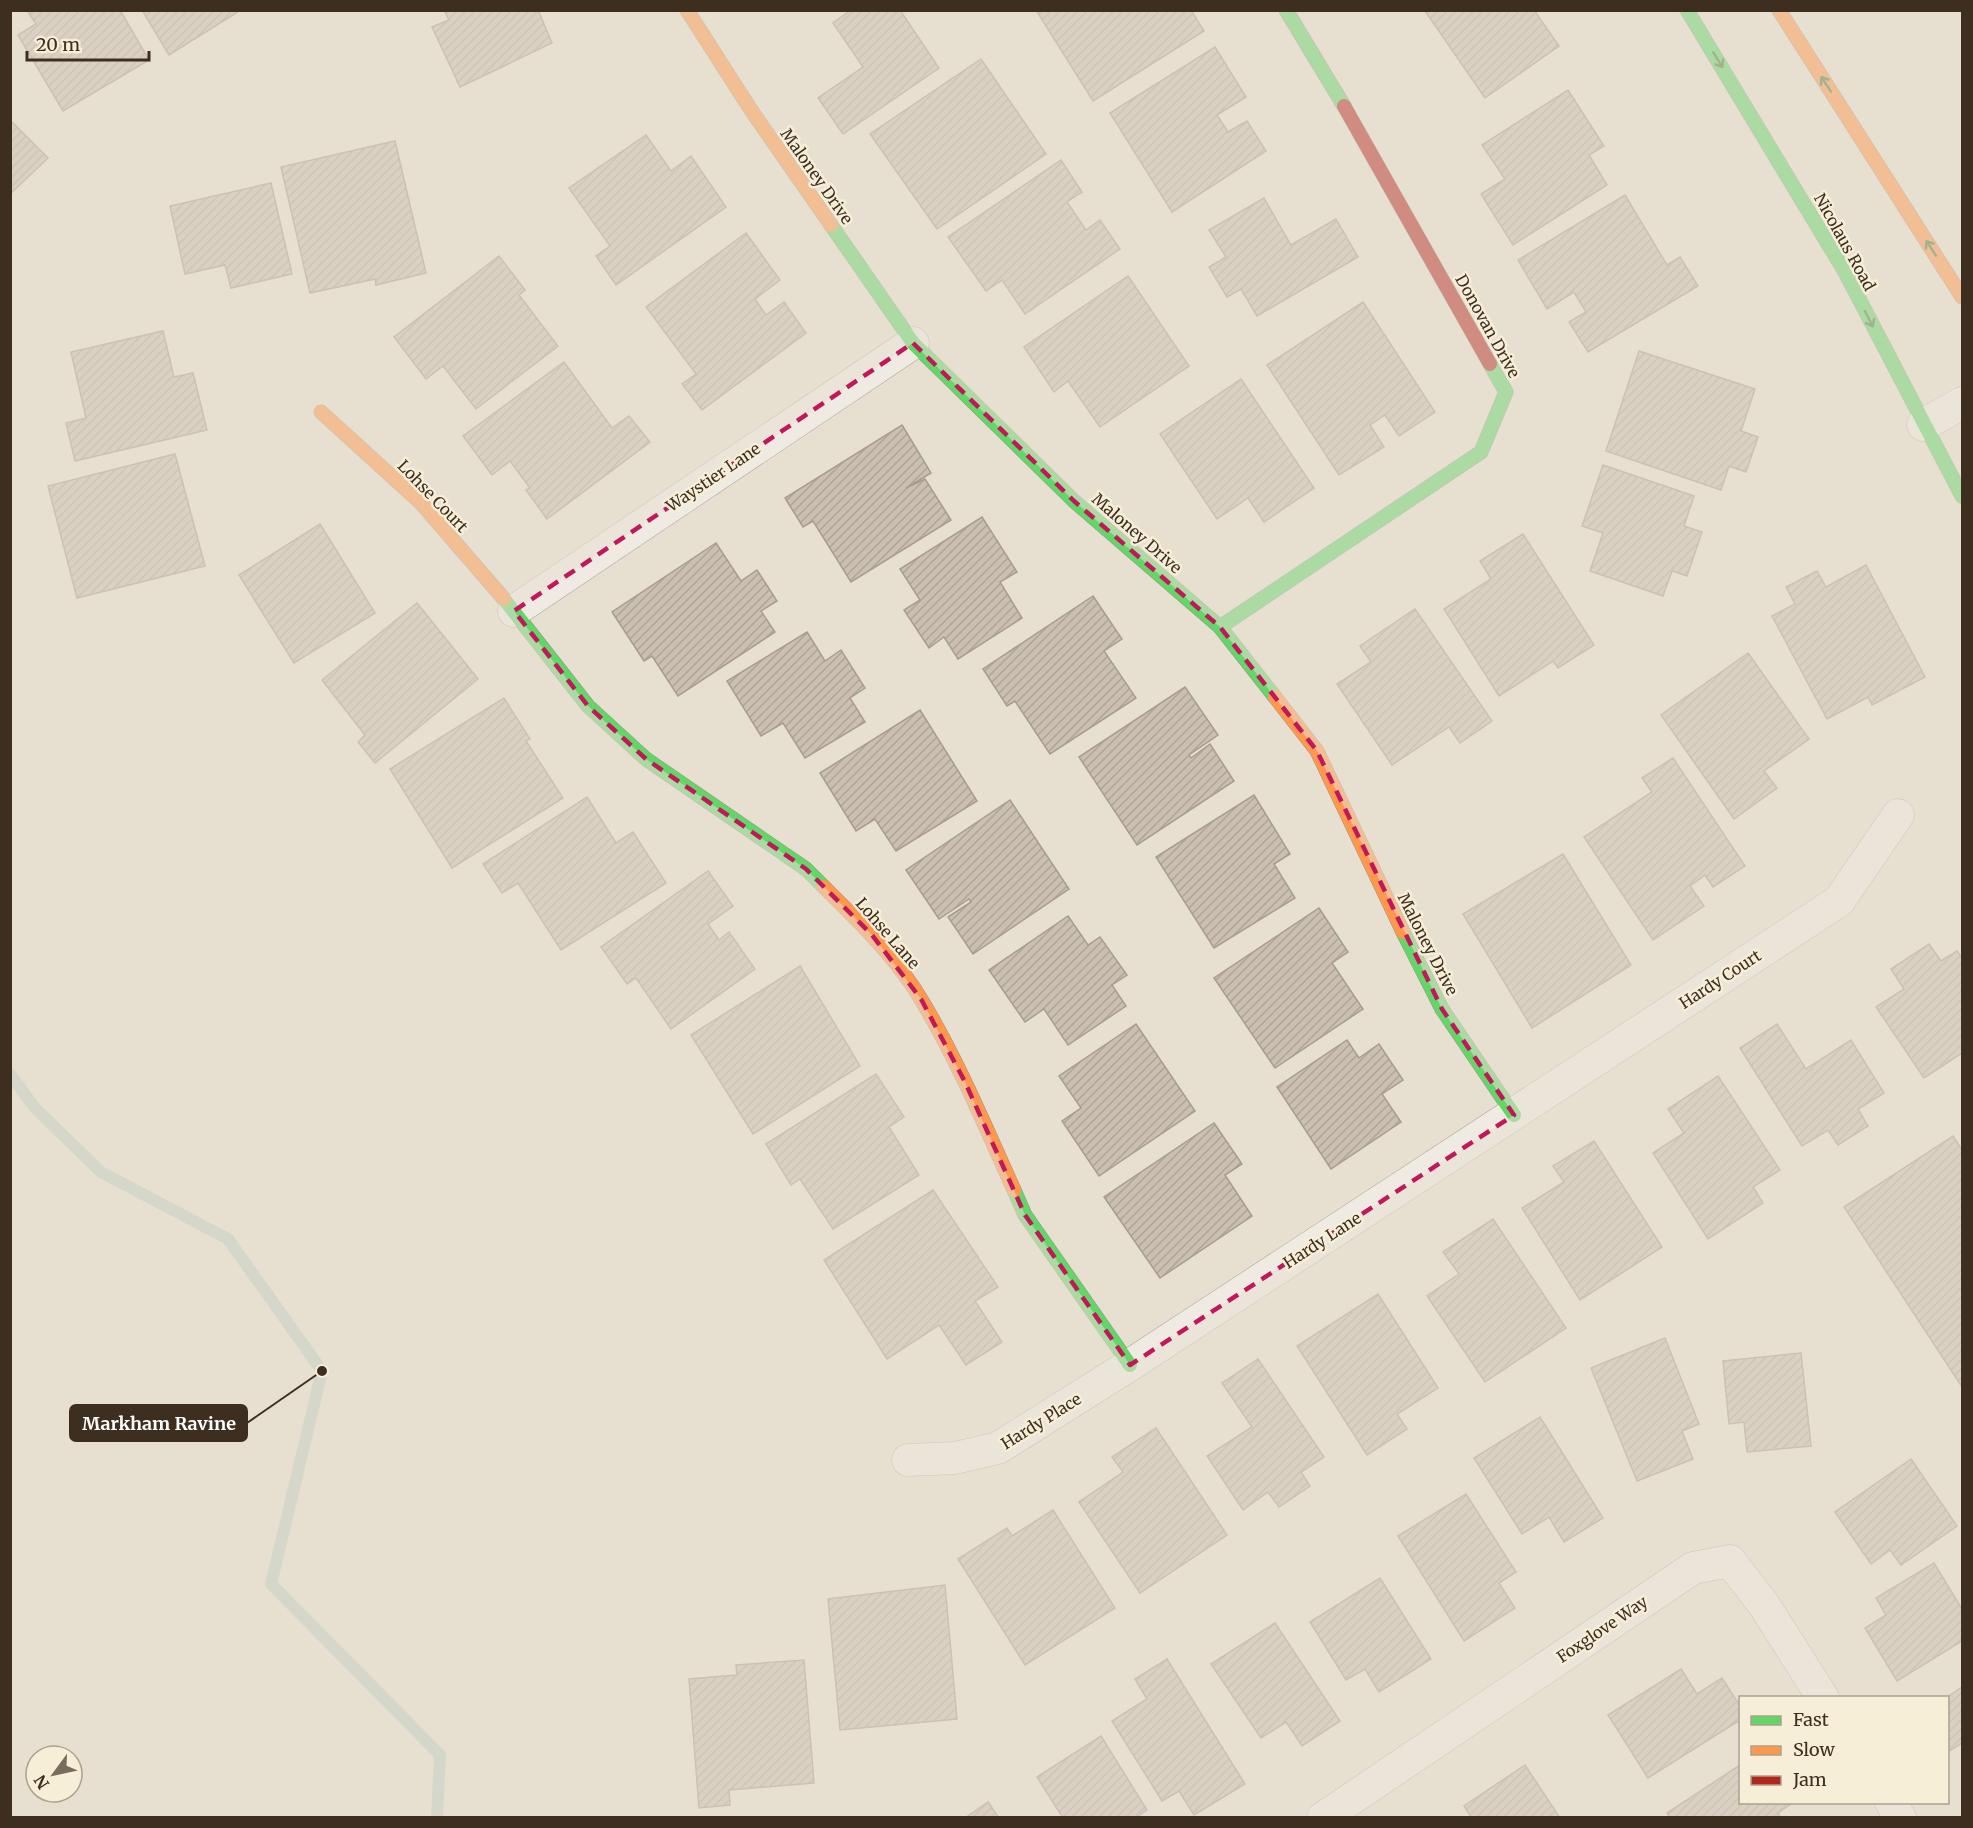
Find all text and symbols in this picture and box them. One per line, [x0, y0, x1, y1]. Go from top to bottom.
scale bar [27, 24, 148, 62]
text: 20 m [36, 33, 80, 56]
one-way arrow [1712, 51, 1724, 68]
one-way arrow [1819, 76, 1831, 93]
street label: Maloney Drive [777, 124, 857, 228]
street label: Nicolaus Road [1810, 190, 1880, 295]
one-way arrow [1925, 240, 1937, 257]
street label: Donovan Drive [1451, 271, 1525, 381]
one-way arrow [1864, 310, 1875, 328]
street label: Waystier Lane [661, 438, 764, 516]
street label: Lohse Court [394, 456, 473, 537]
street label: Maloney Drive [1088, 489, 1186, 577]
street label: Maloney Drive [1394, 889, 1462, 999]
street label: Lohse Lane [852, 893, 924, 973]
street label: Hardy Court [1675, 945, 1765, 1013]
street label: Hardy Lane [1279, 1207, 1365, 1273]
street label: Hardy Place [997, 1389, 1085, 1453]
callout: Markham Ravine [70, 1405, 247, 1441]
text: Markham Ravine [82, 1412, 236, 1435]
street label: Foxglove Way [1553, 1591, 1652, 1667]
legend [1739, 1696, 1949, 1804]
text: Fast [1793, 1708, 1829, 1731]
text: Slow [1793, 1738, 1836, 1761]
north arrow [24, 1744, 84, 1804]
text: Jam [1792, 1768, 1827, 1791]
text: N [29, 1771, 53, 1793]

